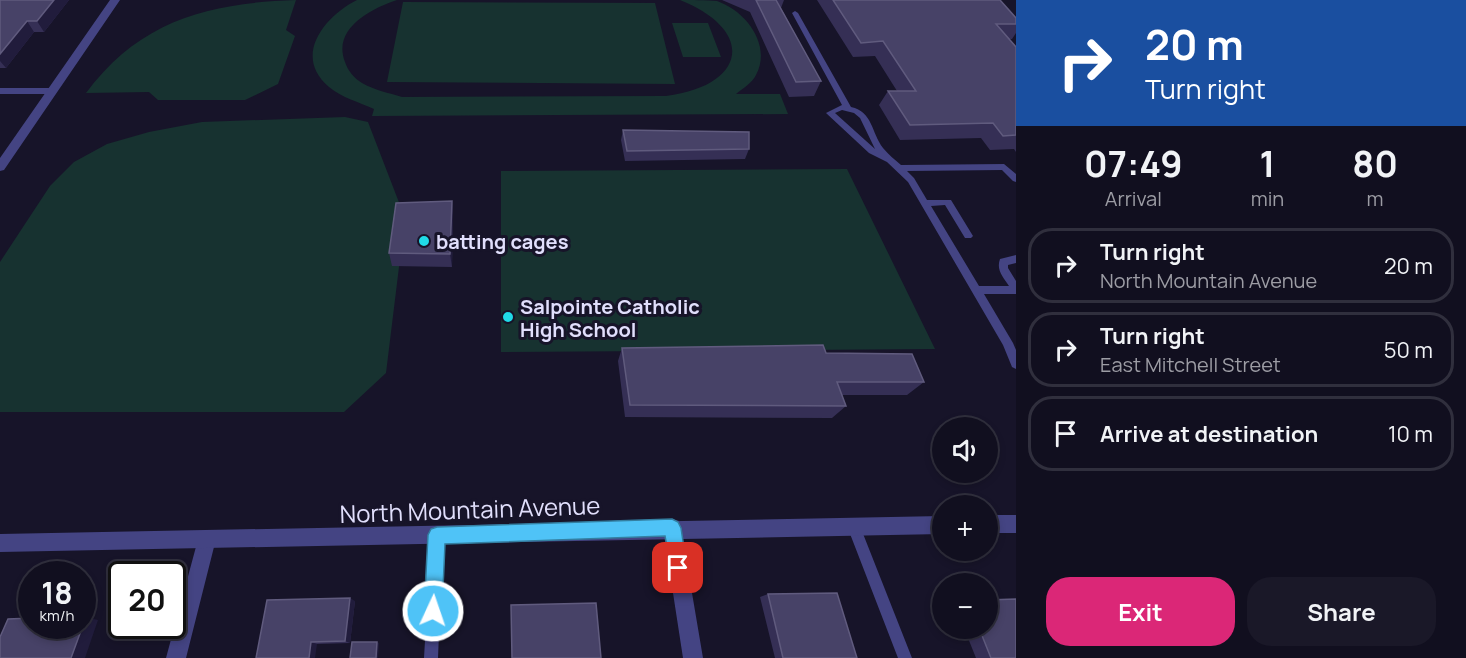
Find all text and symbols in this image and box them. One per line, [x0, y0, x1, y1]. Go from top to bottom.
text: 20 m [1145, 15, 1244, 73]
icon: right [1046, 24, 1124, 102]
text: Turn right [1145, 70, 1266, 107]
text: 07:49 [1084, 139, 1183, 188]
text: 1 [1260, 139, 1275, 188]
text: 80 [1352, 139, 1398, 188]
text: Arrival [1105, 185, 1162, 212]
text: min [1251, 185, 1284, 212]
text: m [1367, 185, 1384, 212]
place label: batting cages [436, 228, 569, 255]
marker: batting cages [417, 234, 431, 248]
text: Turn right [1100, 237, 1205, 267]
icon: right [1049, 249, 1082, 282]
text: 20 m [1384, 251, 1433, 281]
text: North Mountain Avenue [1100, 267, 1317, 294]
place label: Salpointe Catholic High School [520, 293, 700, 343]
marker: Salpointe Catholic High School [501, 310, 515, 324]
text: Turn right [1100, 321, 1205, 351]
icon: right [1049, 333, 1082, 366]
text: 50 m [1384, 335, 1433, 365]
text: East Mitchell Street [1100, 351, 1281, 378]
map controls [932, 417, 998, 639]
button: sound [932, 417, 998, 483]
icon: arrive [1049, 417, 1082, 450]
text: Arrive at destination [1100, 419, 1318, 449]
text: 10 m [1388, 419, 1433, 449]
street label: North Mountain Avenue [339, 488, 601, 530]
button: + [932, 495, 998, 561]
pin [652, 542, 703, 593]
icon: arrive [661, 551, 694, 584]
speed limit sign: 20 [108, 561, 186, 639]
text: 18 [41, 572, 73, 613]
button: − [932, 573, 998, 639]
button: Exit [1046, 577, 1235, 646]
button: Share [1247, 577, 1436, 646]
position arrow [401, 579, 465, 643]
text: km/h [40, 605, 74, 626]

